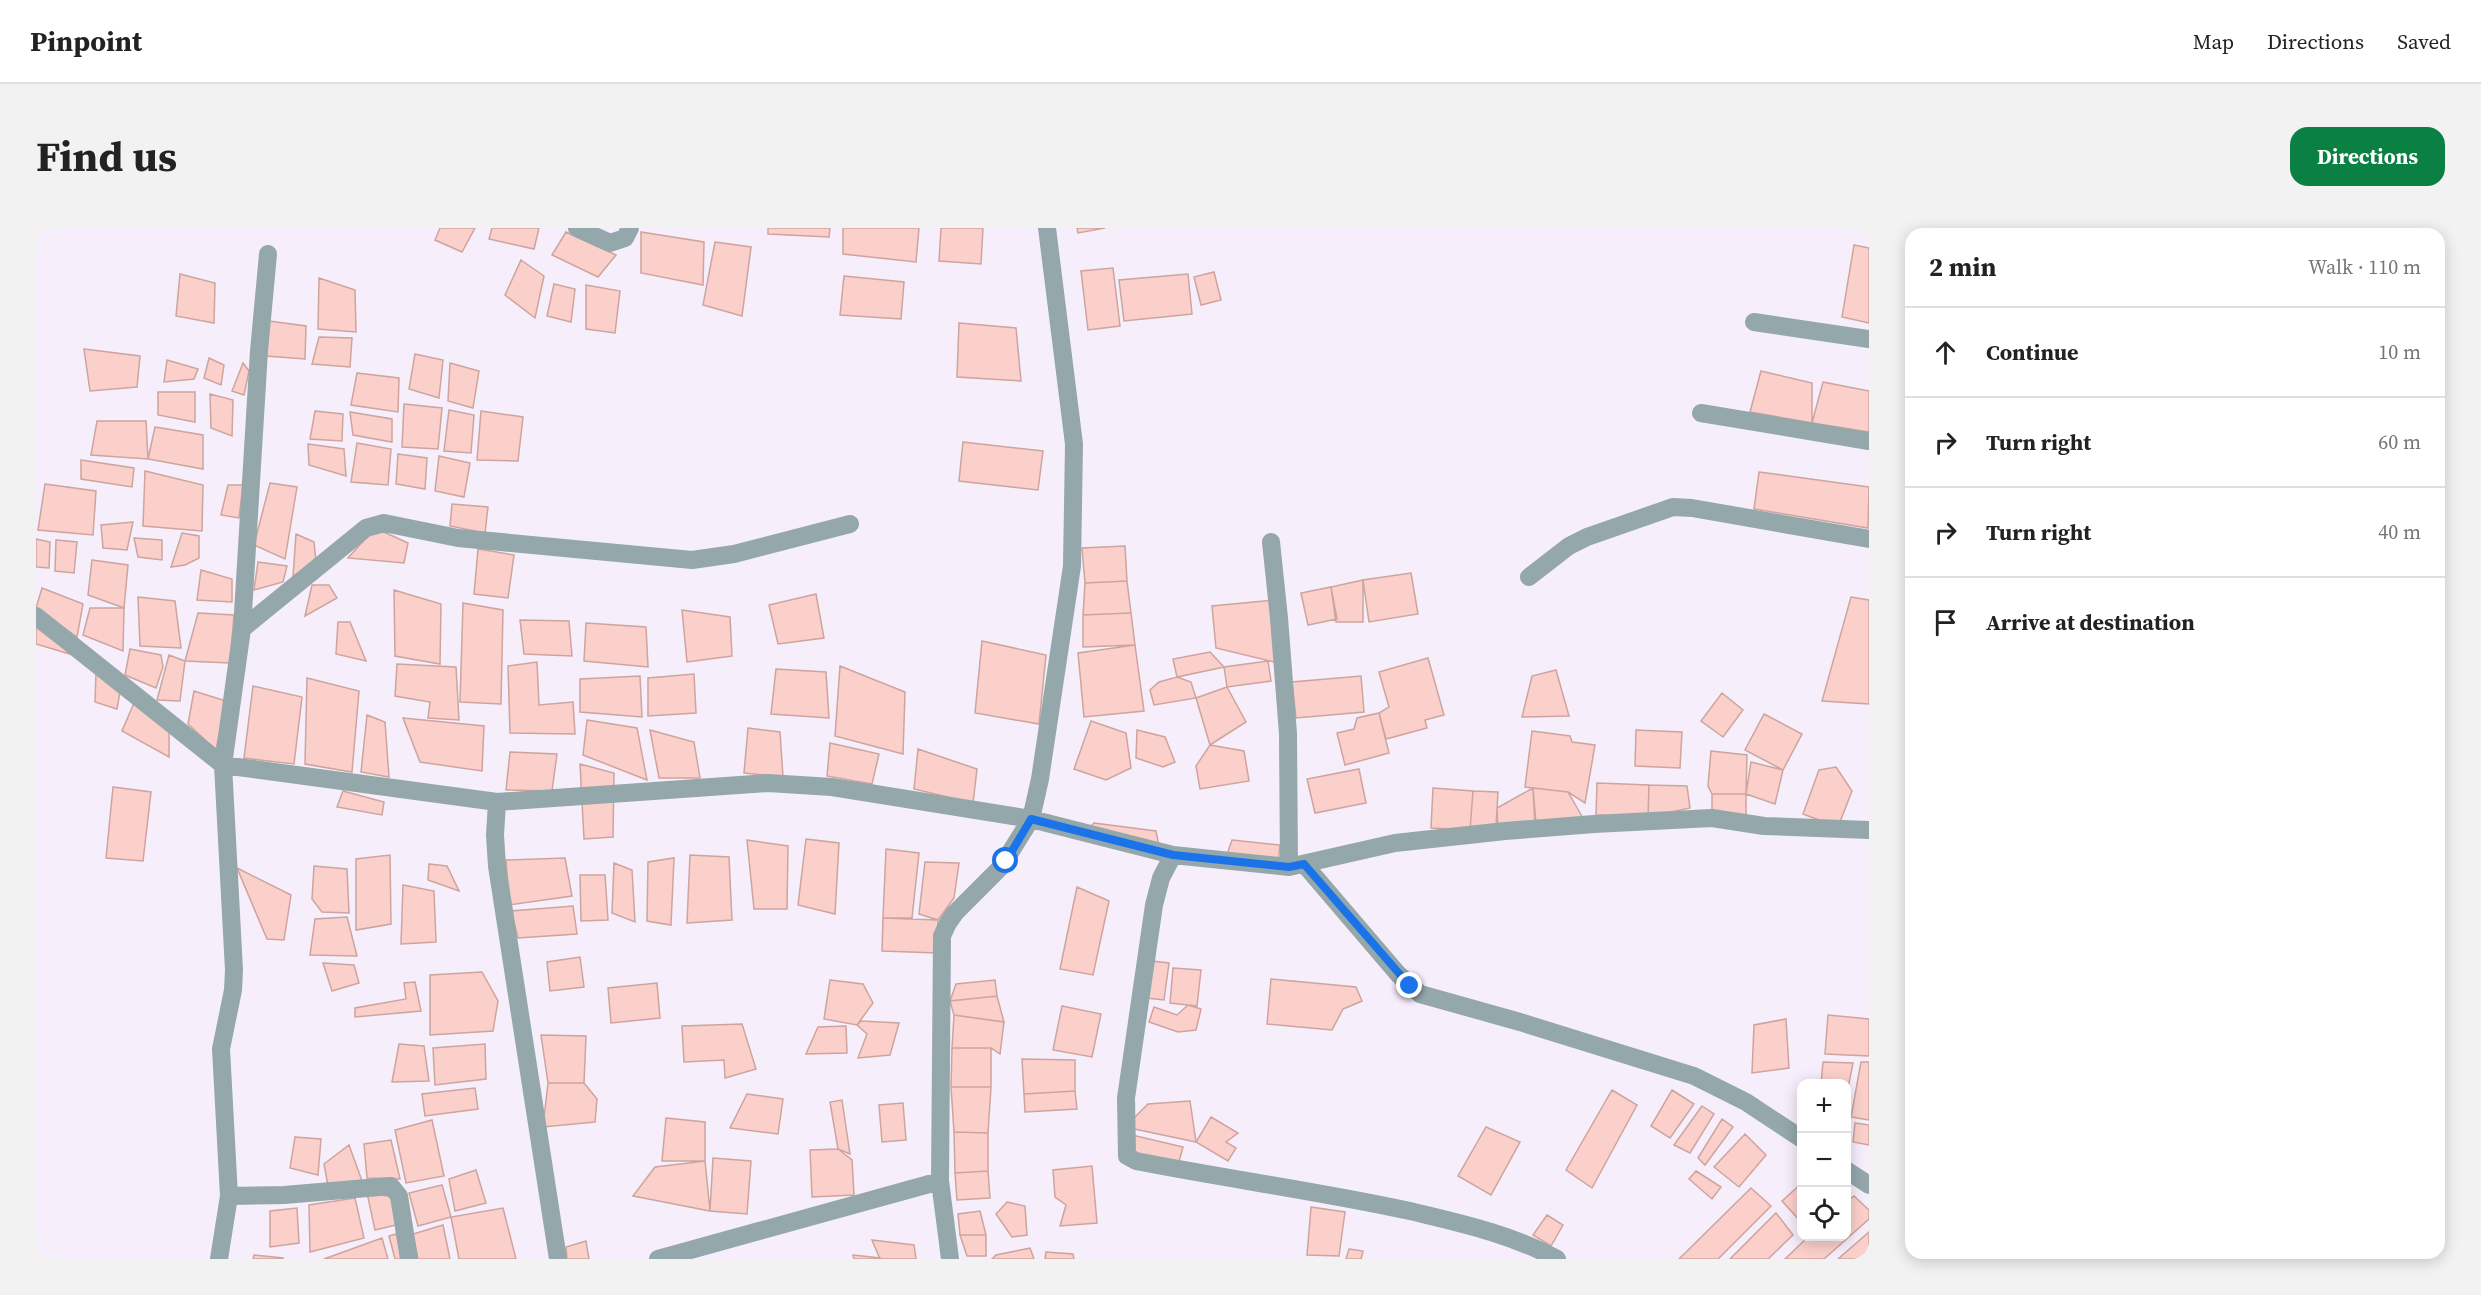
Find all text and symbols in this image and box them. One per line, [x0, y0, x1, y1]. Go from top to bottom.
text: Pinpoint [30, 22, 142, 60]
text: Map [2193, 27, 2234, 56]
text: Directions [2267, 27, 2364, 56]
text: Saved [2397, 27, 2451, 56]
text: Find us [36, 127, 177, 185]
button: Directions [2290, 127, 2445, 186]
text: 2 min [1929, 249, 1996, 285]
text: Walk · 110 m [2308, 253, 2421, 281]
icon: ahead [1929, 336, 1962, 369]
text: Continue [1986, 337, 2079, 367]
text: 10 m [2378, 338, 2421, 366]
icon: right [1929, 426, 1962, 459]
text: Turn right [1986, 427, 2091, 457]
text: 60 m [2378, 428, 2421, 456]
icon: right [1929, 516, 1962, 549]
text: Turn right [1986, 517, 2091, 547]
text: 40 m [2378, 518, 2421, 546]
icon: arrive [1929, 606, 1962, 639]
text: Arrive at destination [1986, 607, 2195, 637]
route start [992, 847, 1018, 873]
route end [1396, 972, 1422, 998]
map controls [1797, 1079, 1851, 1241]
button: + [1797, 1079, 1851, 1133]
button: − [1797, 1133, 1851, 1187]
button: locate [1797, 1187, 1851, 1241]

